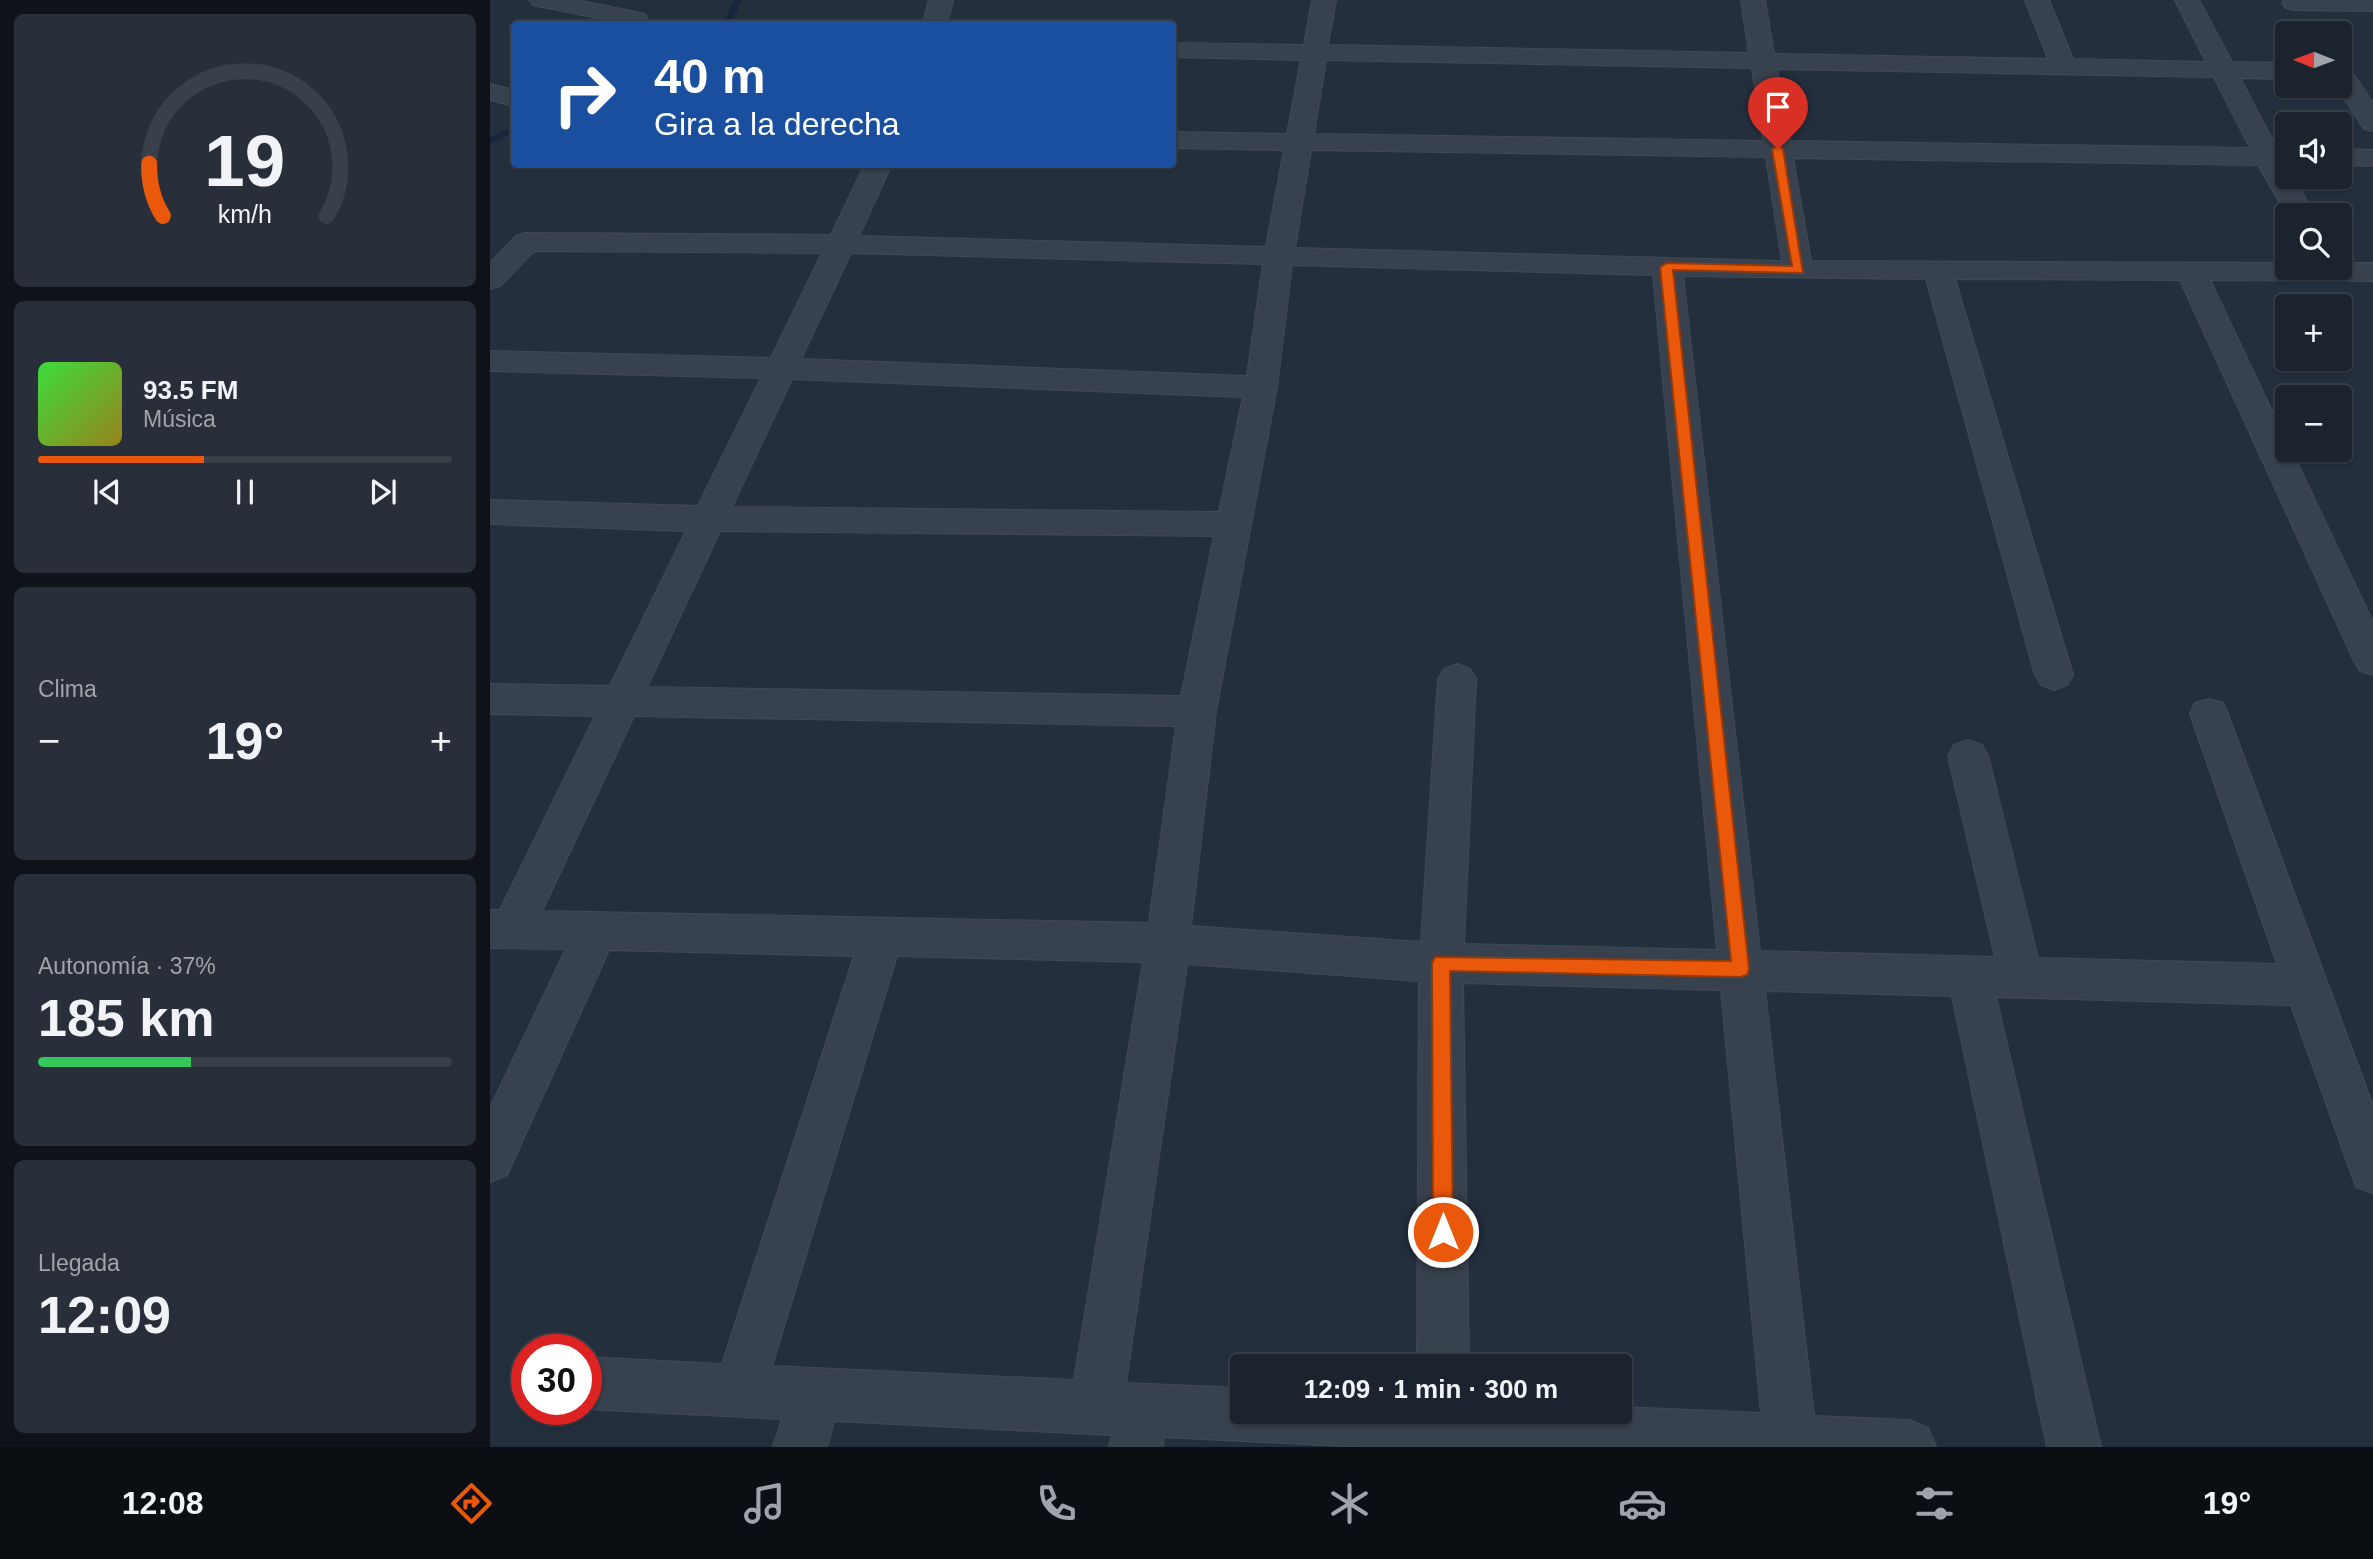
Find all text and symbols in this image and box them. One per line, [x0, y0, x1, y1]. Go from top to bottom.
north arrow [2275, 21, 2352, 98]
map controls [2275, 21, 2352, 462]
icon: right [539, 49, 630, 140]
text: 40 m [654, 49, 766, 103]
pin [1748, 77, 1808, 149]
icon: arrive [1759, 88, 1797, 126]
text: Gira a la derecha [654, 106, 899, 142]
button: sound [2275, 112, 2352, 189]
text: 19 [205, 121, 285, 202]
text: km/h [218, 200, 272, 228]
button: search [2275, 203, 2352, 280]
button: + [2275, 294, 2352, 371]
text: 93.5 FM [143, 375, 238, 405]
button: − [2275, 385, 2352, 462]
text: Música [143, 406, 216, 432]
icon: previous [88, 473, 126, 511]
icon: pause [226, 473, 264, 511]
icon: next [364, 473, 402, 511]
text: Clima [38, 676, 97, 702]
text: 19° [206, 712, 284, 770]
text: − [38, 720, 60, 762]
text: + [430, 720, 452, 762]
text: Autonomía · 37% [38, 953, 216, 979]
text: 185 km [38, 989, 214, 1047]
position arrow [1406, 1195, 1480, 1269]
text: Llegada [38, 1250, 120, 1276]
text: 12:09 [38, 1286, 171, 1344]
speed limit sign: 30 [511, 1334, 602, 1425]
text: 12:09 · 1 min · 300 m [1304, 1374, 1558, 1404]
icon: directions [447, 1479, 496, 1528]
icon: music [740, 1479, 789, 1528]
icon: phone [1032, 1479, 1081, 1528]
icon: climate [1325, 1479, 1374, 1528]
icon: car [1618, 1479, 1667, 1528]
icon: filters [1910, 1479, 1959, 1528]
text: 12:08 [122, 1485, 204, 1521]
text: 19° [2203, 1485, 2251, 1521]

